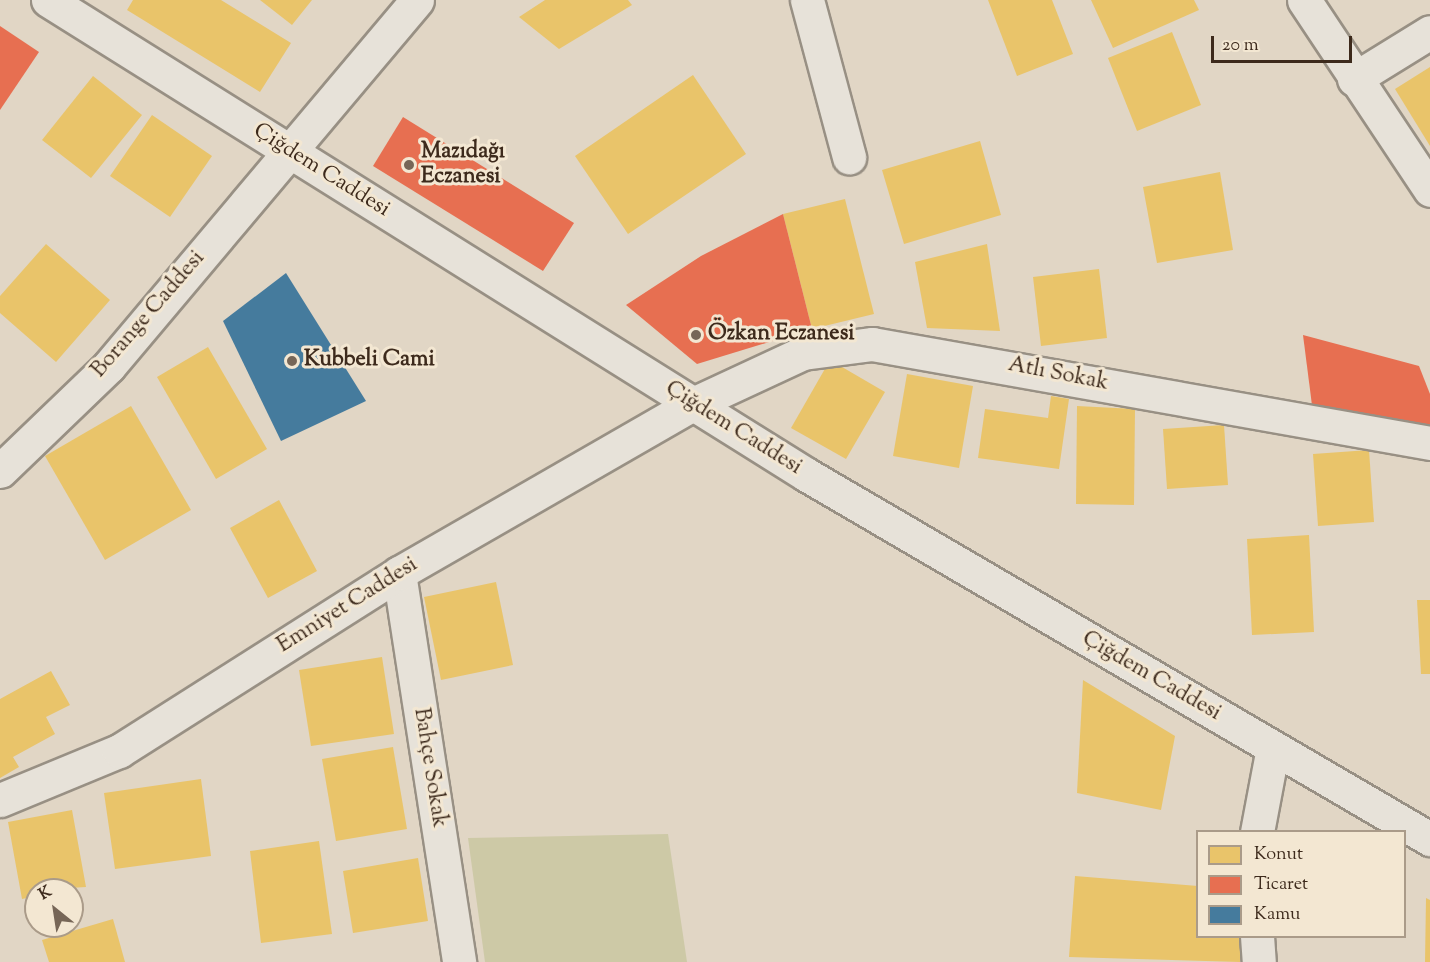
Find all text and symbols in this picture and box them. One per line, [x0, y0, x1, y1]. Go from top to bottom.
scale bar [1214, 24, 1355, 62]
text: 20 m [1222, 33, 1259, 59]
street label: Çiğdem Caddesi [248, 118, 394, 224]
place label: Mazıdağı Eczanesi [421, 139, 505, 190]
marker: Mazıdağı Eczanesi [402, 158, 416, 172]
street label: Borange Caddesi [87, 246, 211, 384]
place label: Özkan Eczanesi [708, 322, 855, 348]
marker: Özkan Eczanesi [689, 328, 703, 342]
place label: Kubbeli Cami [304, 348, 435, 374]
street label: Atlı Sokak [1006, 352, 1110, 398]
marker: Kubbeli Cami [285, 354, 299, 368]
street label: Çiğdem Caddesi [660, 376, 806, 482]
street label: Emniyet Caddesi [273, 552, 423, 660]
street label: Çiğdem Caddesi [1077, 626, 1225, 728]
street label: Bahçe Sokak [407, 706, 451, 830]
legend [1196, 830, 1406, 938]
text: Konut [1254, 842, 1303, 868]
text: Ticaret [1254, 872, 1308, 898]
north arrow [24, 878, 84, 938]
text: K [35, 881, 57, 907]
text: Kamu [1254, 902, 1300, 928]

